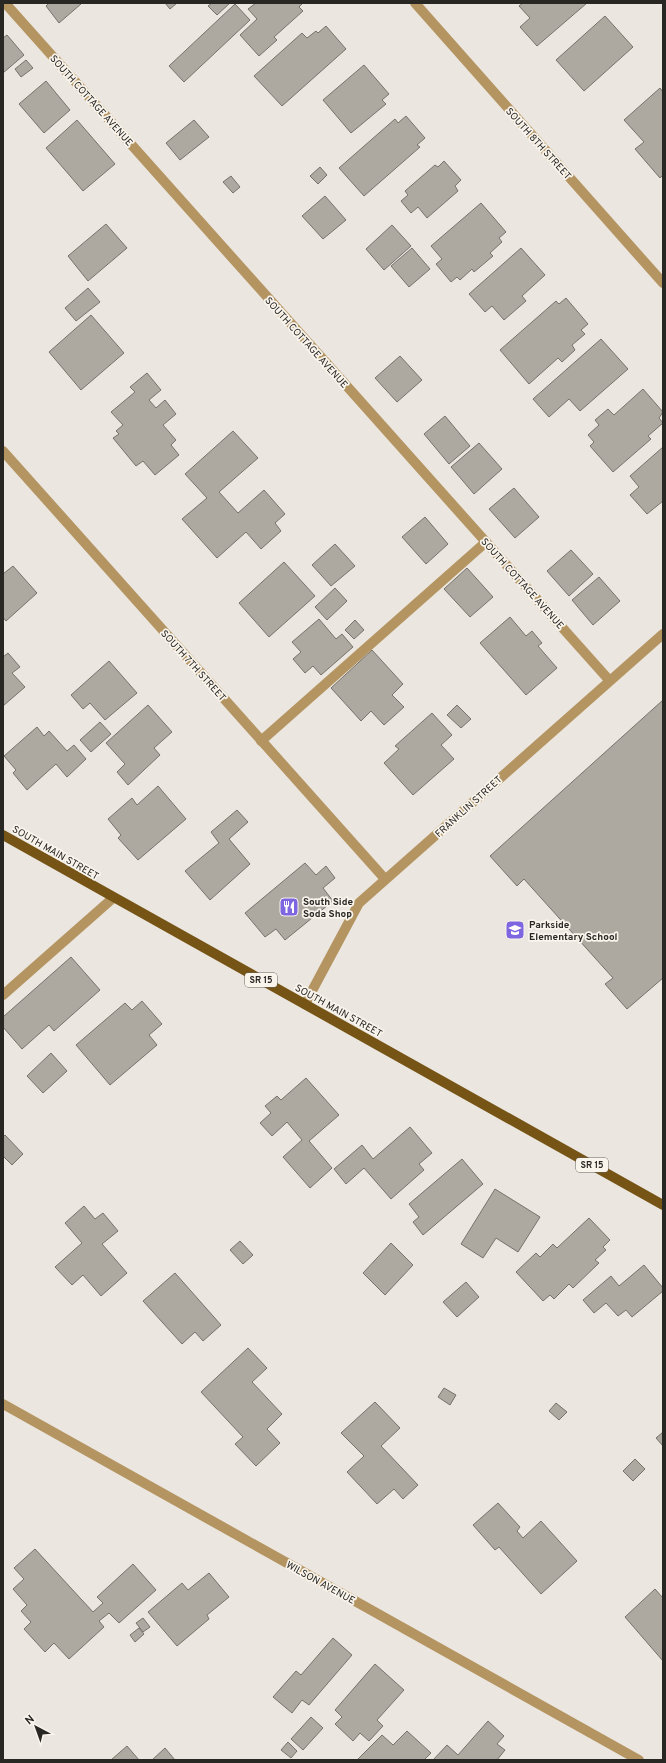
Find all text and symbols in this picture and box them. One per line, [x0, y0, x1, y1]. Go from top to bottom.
street label: SOUTH COTTAGE AVENUE [46, 53, 135, 149]
street label: SOUTH 8TH STREET [502, 105, 574, 183]
street label: SOUTH COTTAGE AVENUE [261, 295, 350, 391]
street label: SOUTH COTTAGE AVENUE [477, 536, 566, 632]
street label: SOUTH 7TH STREET [157, 628, 228, 705]
street label: FRANKLIN STREET [433, 773, 505, 841]
street label: SOUTH MAIN STREET [10, 823, 101, 884]
restaurant icon: South Side Soda Shop [278, 896, 300, 918]
place label: South Side Soda Shop [303, 896, 353, 921]
school or university icon: Parkside Elementary School [504, 919, 526, 941]
place label: Parkside Elementary School [529, 919, 618, 944]
road number: SR 15 [245, 973, 277, 987]
street label: SOUTH MAIN STREET [292, 982, 384, 1041]
road number: SR 15 [576, 1158, 608, 1172]
street label: WILSON AVENUE [283, 1559, 357, 1608]
north arrow [16, 1707, 56, 1747]
text: N [23, 1712, 38, 1728]

